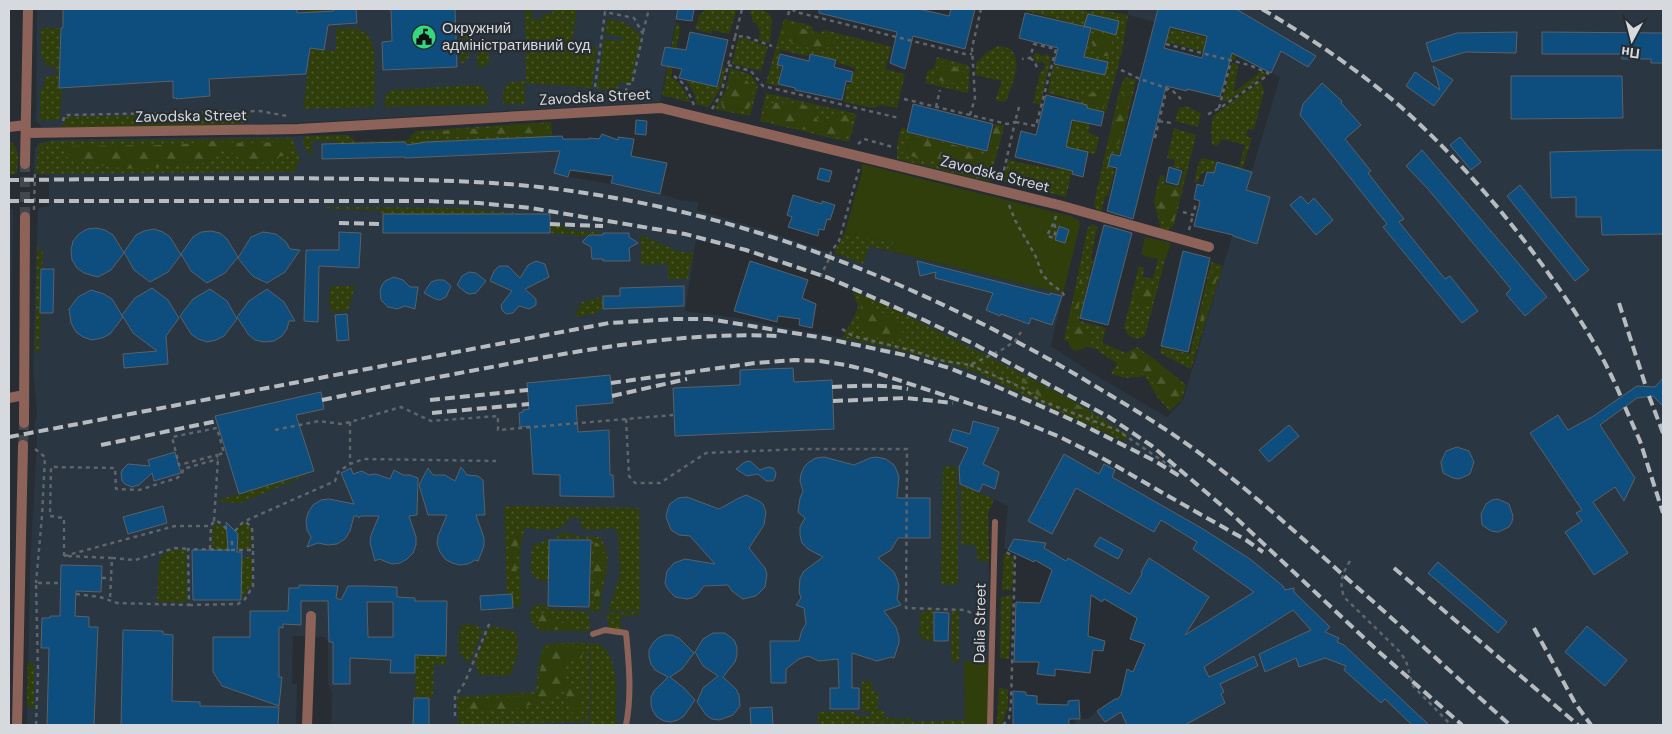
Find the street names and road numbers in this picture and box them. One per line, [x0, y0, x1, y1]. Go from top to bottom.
street label: Zavodska Street [539, 84, 651, 110]
street label: Zavodska Street [135, 105, 247, 127]
street label: Zavodska Street [938, 151, 1052, 197]
street label: Dalia Street [969, 583, 991, 663]

